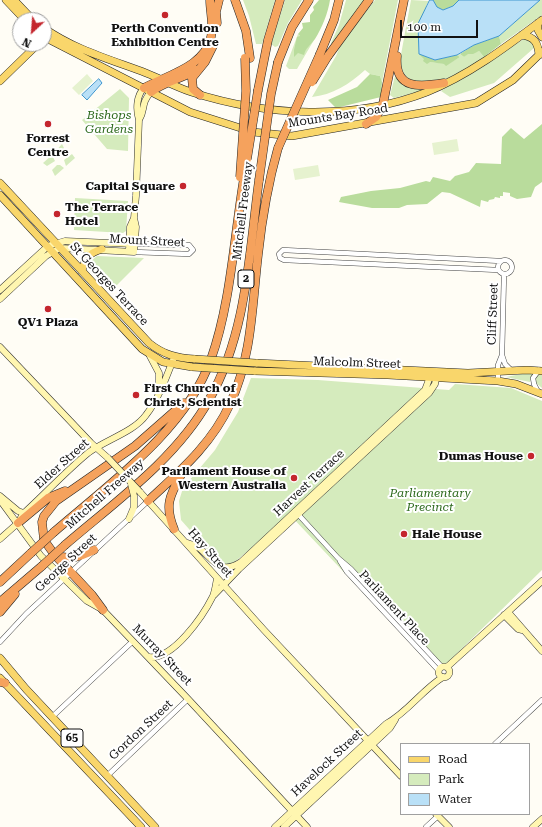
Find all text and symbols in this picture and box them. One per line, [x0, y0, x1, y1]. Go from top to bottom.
marker: Perth Convention Exhibition Centre [160, 10, 170, 20]
north arrow [12, 12, 52, 52]
scale bar [402, 12, 480, 38]
text: 100 m [407, 20, 441, 34]
place label: Perth Convention Exhibition Centre [111, 21, 219, 49]
text: N [20, 35, 34, 50]
street label: Mounts Bay Road [287, 101, 389, 131]
park label: Bishops Gardens [85, 108, 133, 136]
marker: Forrest Centre [43, 119, 53, 129]
place label: Forrest Centre [26, 131, 70, 159]
street label: Mitchell Freeway [230, 161, 256, 261]
place label: Capital Square [85, 179, 175, 193]
marker: Capital Square [178, 181, 188, 191]
place label: The Terrace Hotel [65, 200, 138, 228]
marker: The Terrace Hotel [52, 209, 62, 219]
street label: Mount Street [109, 232, 185, 250]
street label: St Georges Terrace [67, 239, 151, 329]
road number: 2 [238, 270, 254, 288]
street label: Cliff Street [485, 283, 501, 345]
marker: QV1 Plaza [43, 304, 53, 314]
place label: QV1 Plaza [18, 315, 78, 329]
street label: Malcolm Street [313, 354, 401, 372]
place label: First Church of Christ, Scientist [144, 381, 242, 409]
marker: First Church of Christ, Scientist [131, 390, 141, 400]
street label: Elder Street [32, 436, 92, 492]
street label: Harvest Terrace [271, 447, 347, 519]
place label: Dumas House [439, 449, 523, 463]
marker: Dumas House [526, 451, 536, 461]
street label: Mitchell Freeway [63, 456, 147, 532]
place label: Parliament House of Western Australia [161, 464, 286, 492]
marker: Parliament House of Western Australia [289, 473, 299, 483]
park label: Parliamentary Precinct [389, 486, 471, 514]
street label: Hay Street [185, 525, 235, 581]
place label: Hale House [412, 527, 482, 541]
marker: Hale House [399, 529, 409, 539]
street label: George Street [32, 531, 100, 595]
street label: Parliament Place [356, 568, 432, 648]
street label: Murray Street [129, 621, 195, 689]
street label: Gordon Street [106, 697, 176, 763]
street label: Havelock Street [288, 726, 366, 800]
road number: 65 [61, 729, 83, 747]
legend [400, 743, 530, 815]
text: Road [438, 752, 467, 766]
text: Park [438, 772, 464, 786]
text: Water [438, 792, 472, 806]

